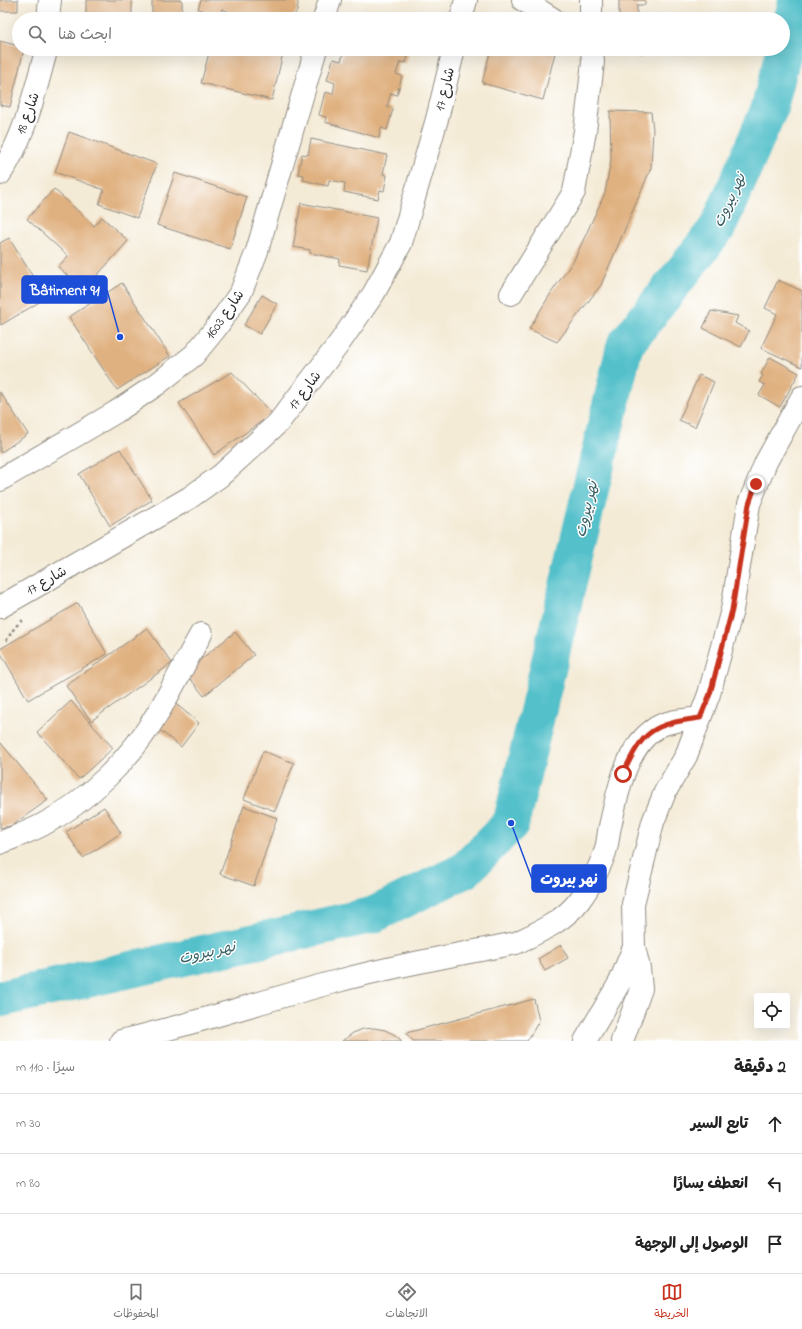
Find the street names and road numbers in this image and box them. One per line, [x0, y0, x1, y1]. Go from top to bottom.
street label: شارع 17 [430, 65, 461, 113]
street label: شارع 18 [11, 89, 46, 138]
street label: شارع 1603 [200, 286, 250, 344]
street label: شارع 17 [284, 367, 327, 415]
street label: شارع 17 [22, 561, 71, 601]

